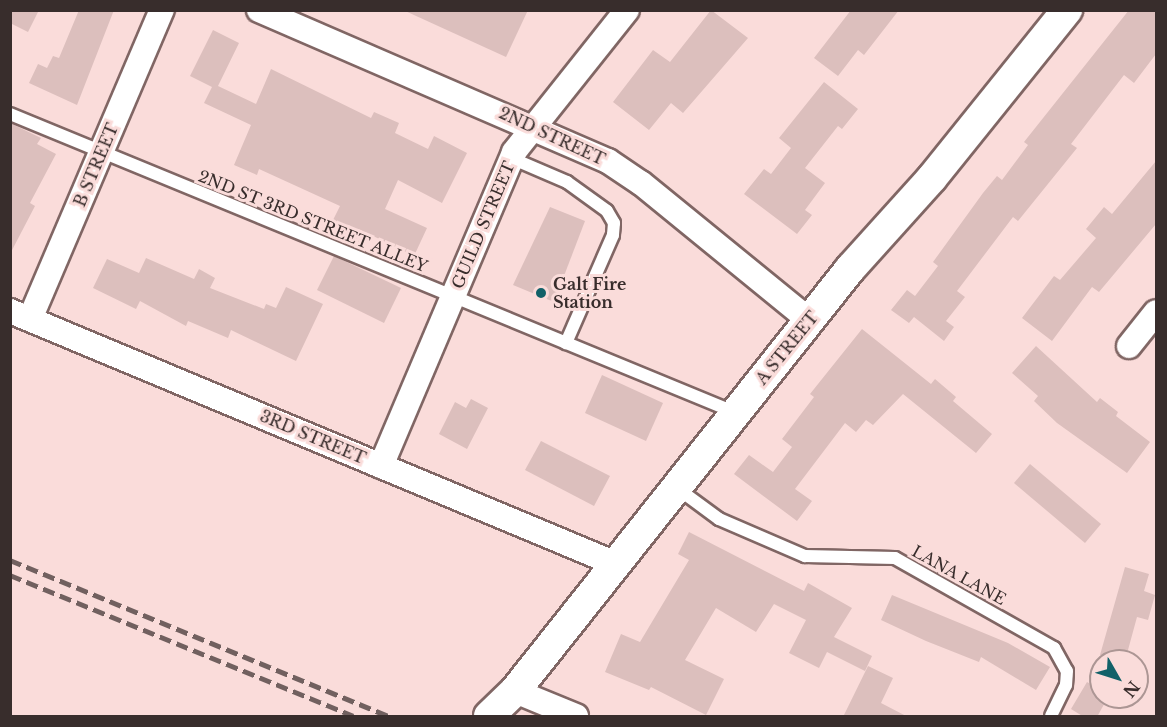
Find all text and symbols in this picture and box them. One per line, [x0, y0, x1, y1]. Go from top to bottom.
street label: 2ND STREET [496, 103, 608, 169]
street label: B STREET [70, 120, 122, 210]
street label: GUILD STREET [448, 158, 518, 292]
street label: 2ND ST 3RD STREET ALLEY [195, 166, 431, 276]
place label: Galt Fire Station [553, 274, 626, 312]
marker: Galt Fire Station [534, 286, 548, 300]
street label: A STREET [752, 307, 822, 389]
street label: 3RD STREET [257, 406, 369, 468]
street label: LANA LANE [908, 541, 1010, 609]
north arrow [1089, 649, 1149, 709]
text: N [1119, 677, 1144, 701]

